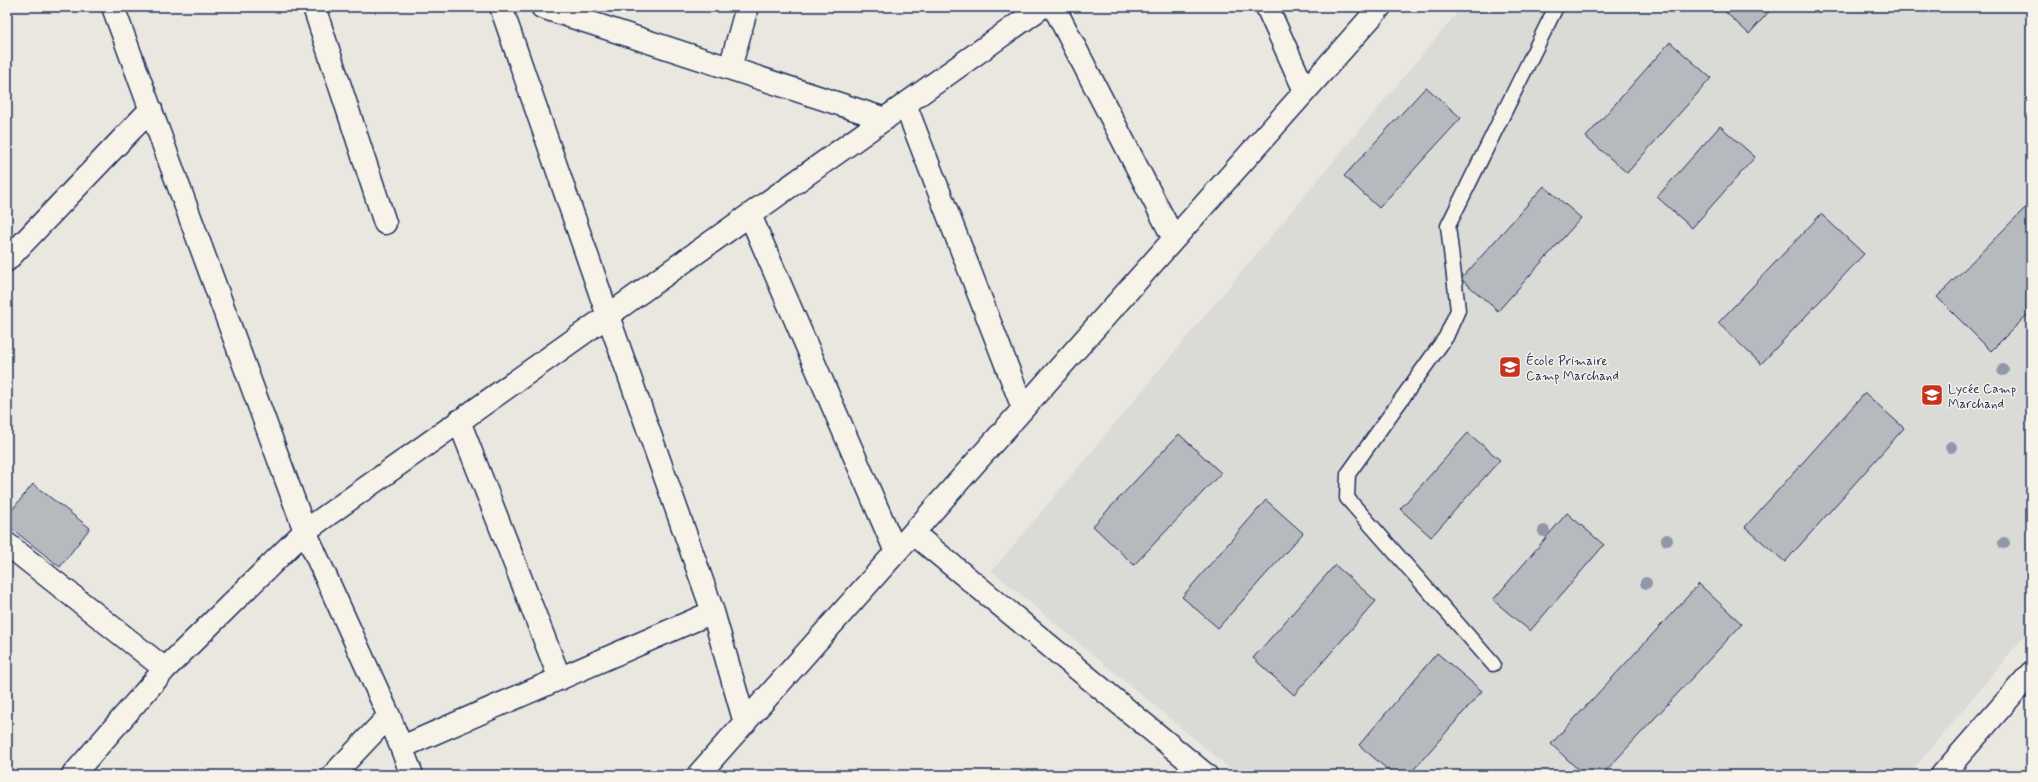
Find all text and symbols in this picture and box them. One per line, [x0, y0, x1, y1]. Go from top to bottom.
place label: École Primaire Camp Marchand [1526, 352, 1619, 385]
school or university icon: École Primaire Camp Marchand [1497, 354, 1523, 380]
place label: Lycée Camp Marchand [1948, 381, 2016, 413]
school or university icon: Lycée Camp Marchand [1919, 382, 1945, 408]

